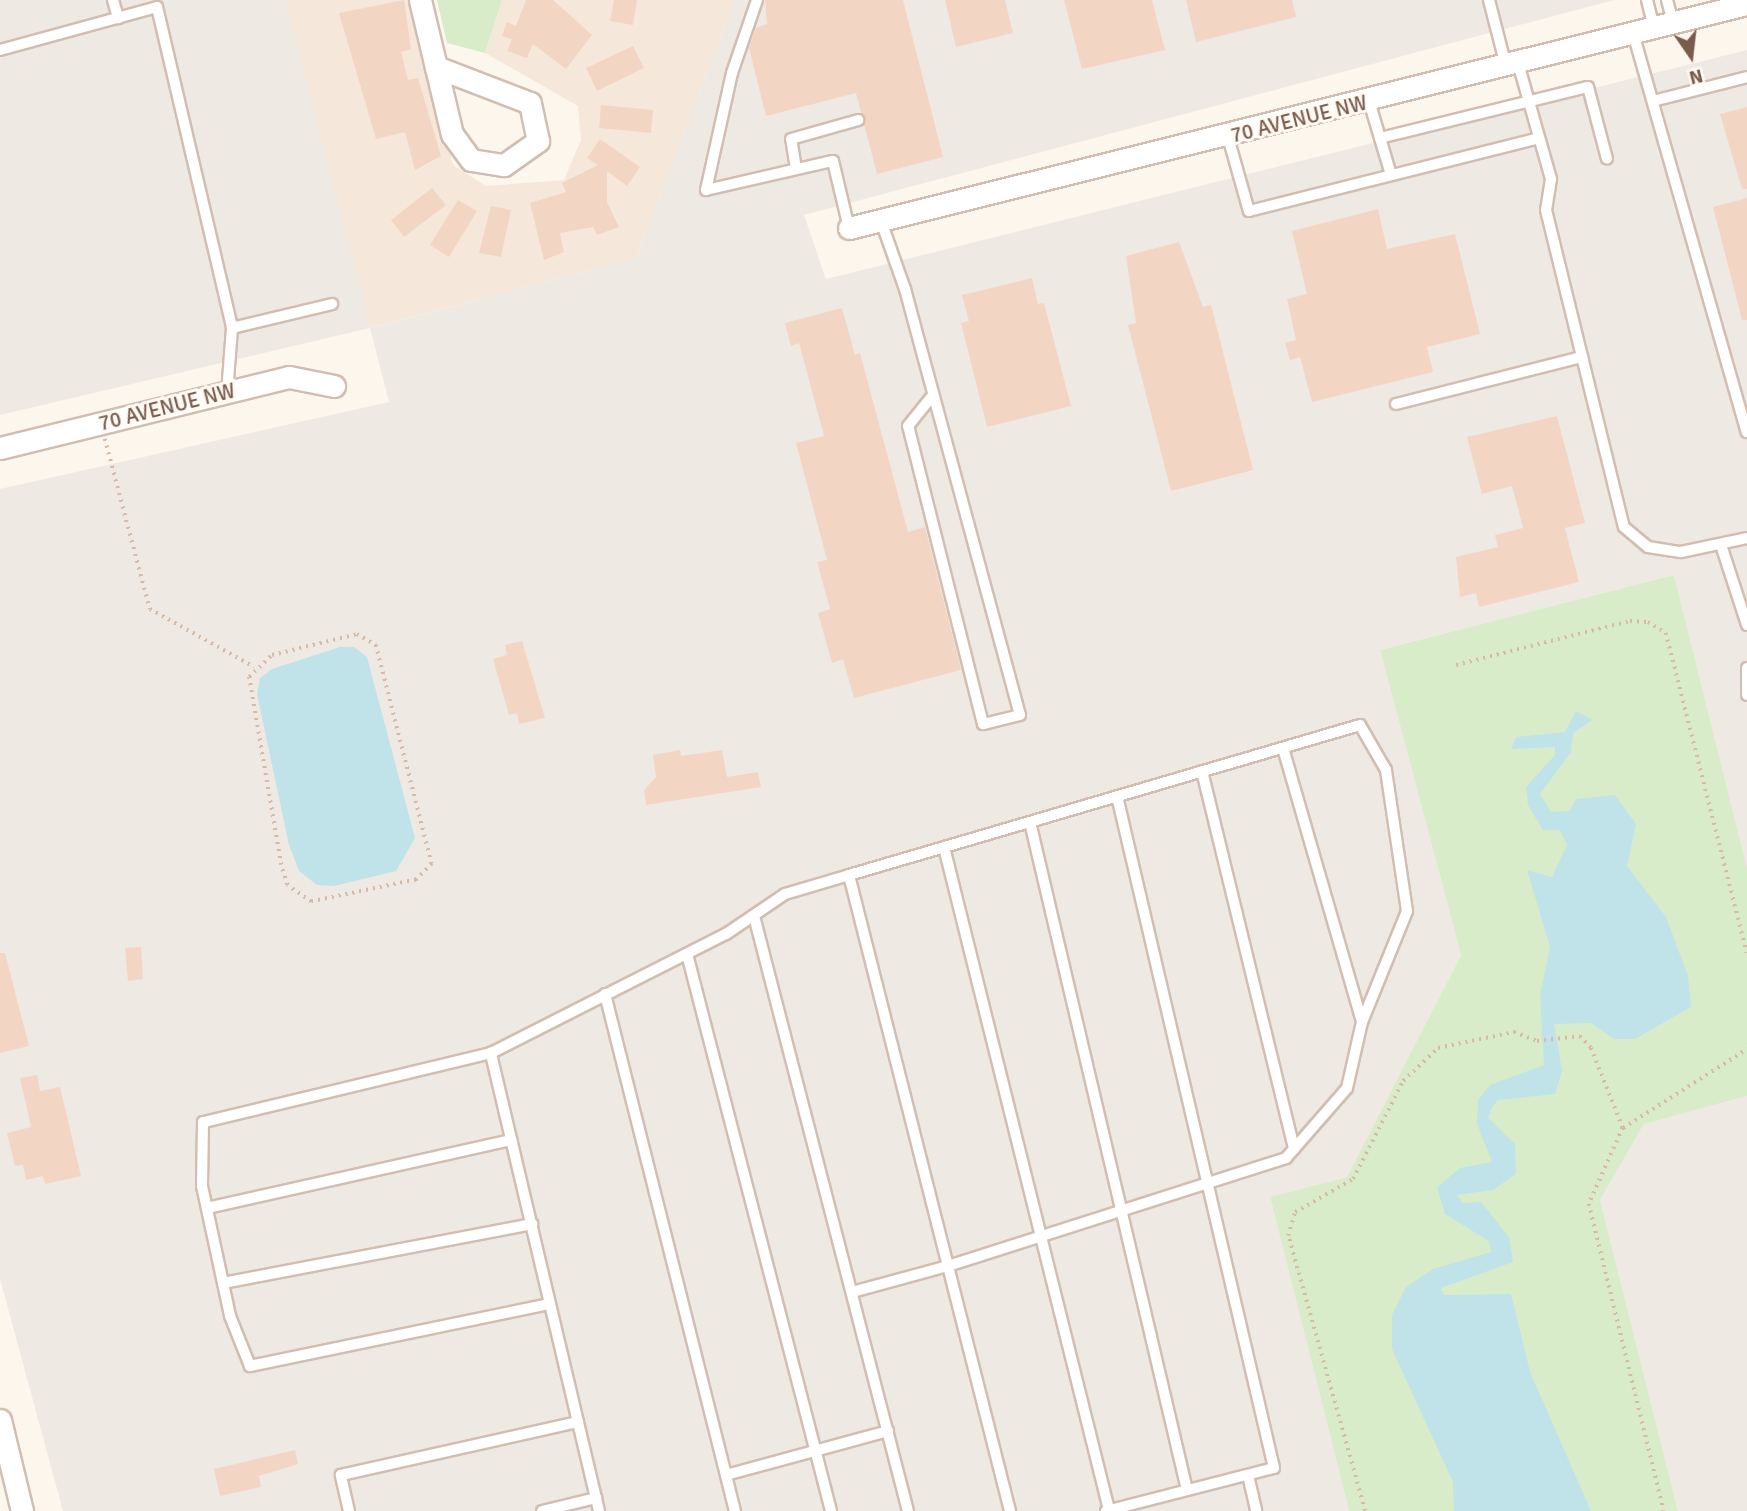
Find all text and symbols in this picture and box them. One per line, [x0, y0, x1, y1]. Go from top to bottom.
north arrow [1656, 21, 1726, 91]
text: N [1687, 63, 1705, 90]
street label: 70 AVENUE NW [1228, 90, 1370, 148]
street label: 70 AVENUE NW [96, 378, 238, 436]

